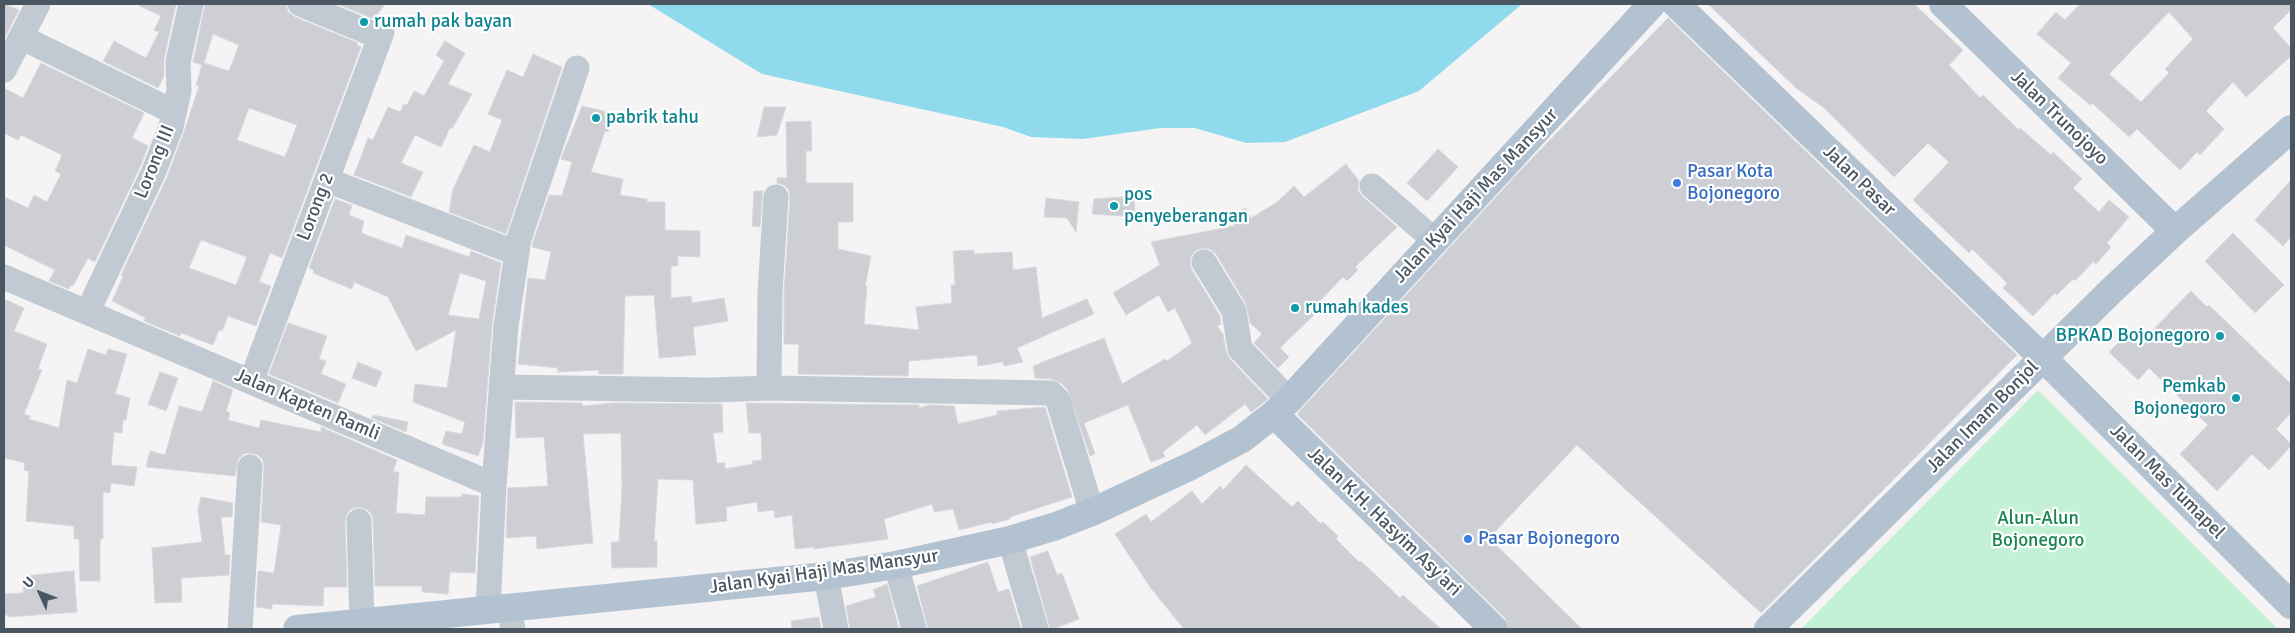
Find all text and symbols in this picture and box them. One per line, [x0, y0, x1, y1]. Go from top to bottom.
place label: rumah pak bayan [374, 11, 512, 33]
marker: rumah pak bayan [358, 16, 370, 28]
street label: Jalan Trunojoyo [2005, 66, 2113, 170]
street label: Jalan Kyai Haji Mas Mansyur [1389, 104, 1563, 288]
place label: pabrik tahu [606, 107, 699, 129]
marker: pabrik tahu [590, 112, 602, 124]
street label: Lorong III [130, 122, 180, 202]
street label: Jalan Pasar [1818, 141, 1900, 221]
place label: Pasar Kota Bojonegoro [1687, 161, 1780, 205]
street label: Lorong 2 [293, 170, 339, 244]
marker: Pasar Kota Bojonegoro [1671, 177, 1683, 189]
place label: pos penyeberangan [1124, 184, 1248, 228]
marker: pos penyeberangan [1108, 200, 1120, 212]
place label: rumah kades [1305, 297, 1409, 319]
marker: rumah kades [1289, 302, 1301, 314]
place label: BPKAD Bojonegoro [2055, 325, 2210, 347]
marker: BPKAD Bojonegoro [2214, 330, 2226, 342]
street label: Jalan Imam Bonjol [1922, 356, 2044, 478]
street label: Jalan Kapten Ramli [231, 364, 383, 446]
place label: Pemkab Bojonegoro [2133, 376, 2226, 420]
marker: Pemkab Bojonegoro [2230, 392, 2242, 404]
street label: Jalan Mas Tumapel [2105, 420, 2229, 544]
street label: Jalan K.H. Hasyim Asy'ari [1302, 443, 1466, 601]
park label: Alun-Alun Bojonegoro [1992, 508, 2084, 552]
place label: Pasar Bojonegoro [1478, 528, 1620, 550]
marker: Pasar Bojonegoro [1462, 533, 1474, 545]
street label: Jalan Kyai Haji Mas Mansyur [708, 545, 940, 599]
north arrow [15, 568, 65, 618]
text: U [19, 573, 38, 592]

